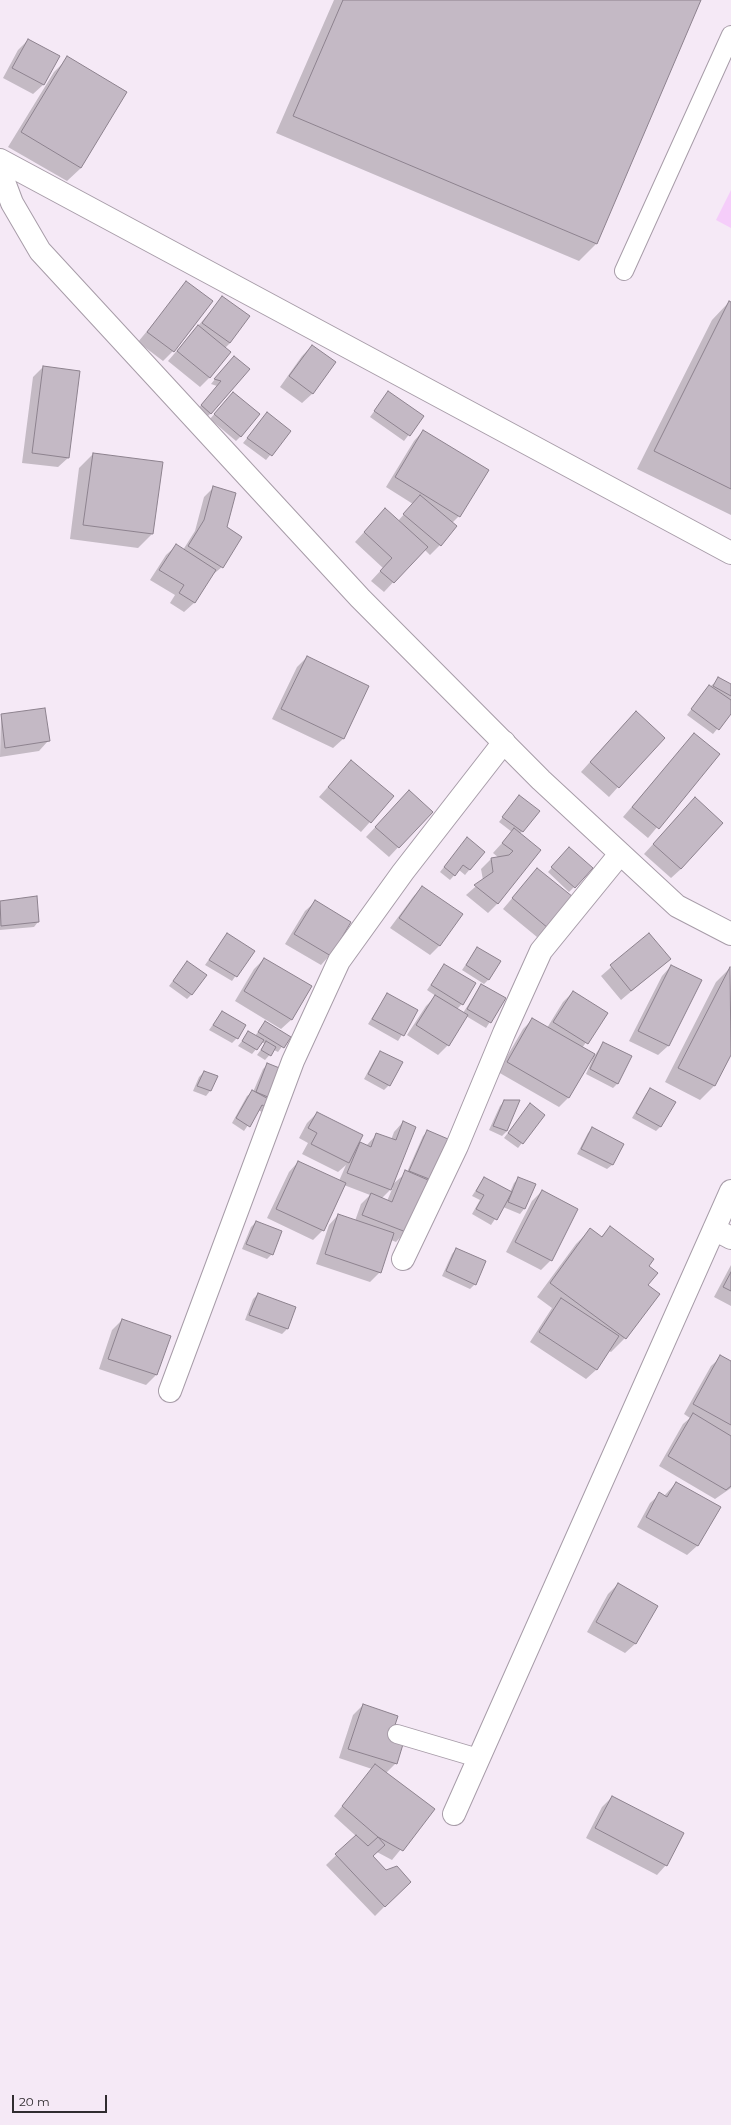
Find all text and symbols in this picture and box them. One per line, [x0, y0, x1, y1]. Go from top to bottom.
scale bar [14, 2087, 109, 2113]
text: 20 m [19, 2094, 50, 2109]

